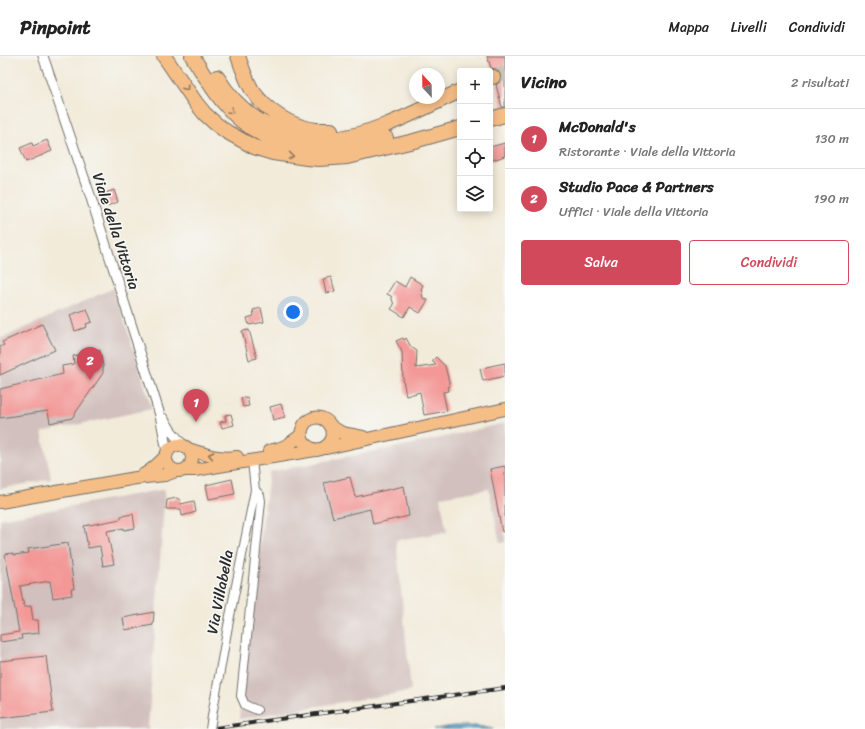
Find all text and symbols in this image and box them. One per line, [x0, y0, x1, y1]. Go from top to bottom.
text: Pinpoint [20, 11, 91, 44]
text: Mappa [669, 15, 709, 40]
text: Livelli [731, 15, 767, 40]
text: Condividi [789, 15, 845, 40]
text: Vicino [521, 67, 567, 97]
north arrow [409, 68, 445, 104]
map controls [457, 68, 493, 212]
button: + [457, 68, 493, 104]
text: 2 risultati [791, 71, 849, 94]
one-way arrow [181, 84, 189, 91]
button: − [457, 104, 493, 140]
one-way arrow [226, 106, 234, 114]
text: McDonald's [559, 114, 636, 140]
text: 1 [531, 127, 537, 150]
text: 130 m [815, 127, 849, 150]
button: locate [457, 140, 493, 176]
text: Ristorante · Viale della Vittoria [559, 140, 736, 163]
one-way arrow [288, 151, 295, 160]
street label: Viale della Vittoria [85, 169, 147, 293]
text: Studio Pace & Partners [559, 174, 714, 200]
button: layers [457, 176, 493, 212]
text: 2 [530, 187, 538, 210]
text: 190 m [814, 187, 849, 210]
text: Uffici · Viale della Vittoria [559, 200, 708, 223]
button: Salva [521, 240, 681, 285]
button: Condividi [689, 240, 849, 285]
your location [283, 302, 303, 322]
pin: 2 [77, 347, 103, 380]
pin: 1 [183, 389, 209, 422]
one-way arrow [208, 452, 215, 460]
street label: Via Villabella [199, 547, 241, 636]

